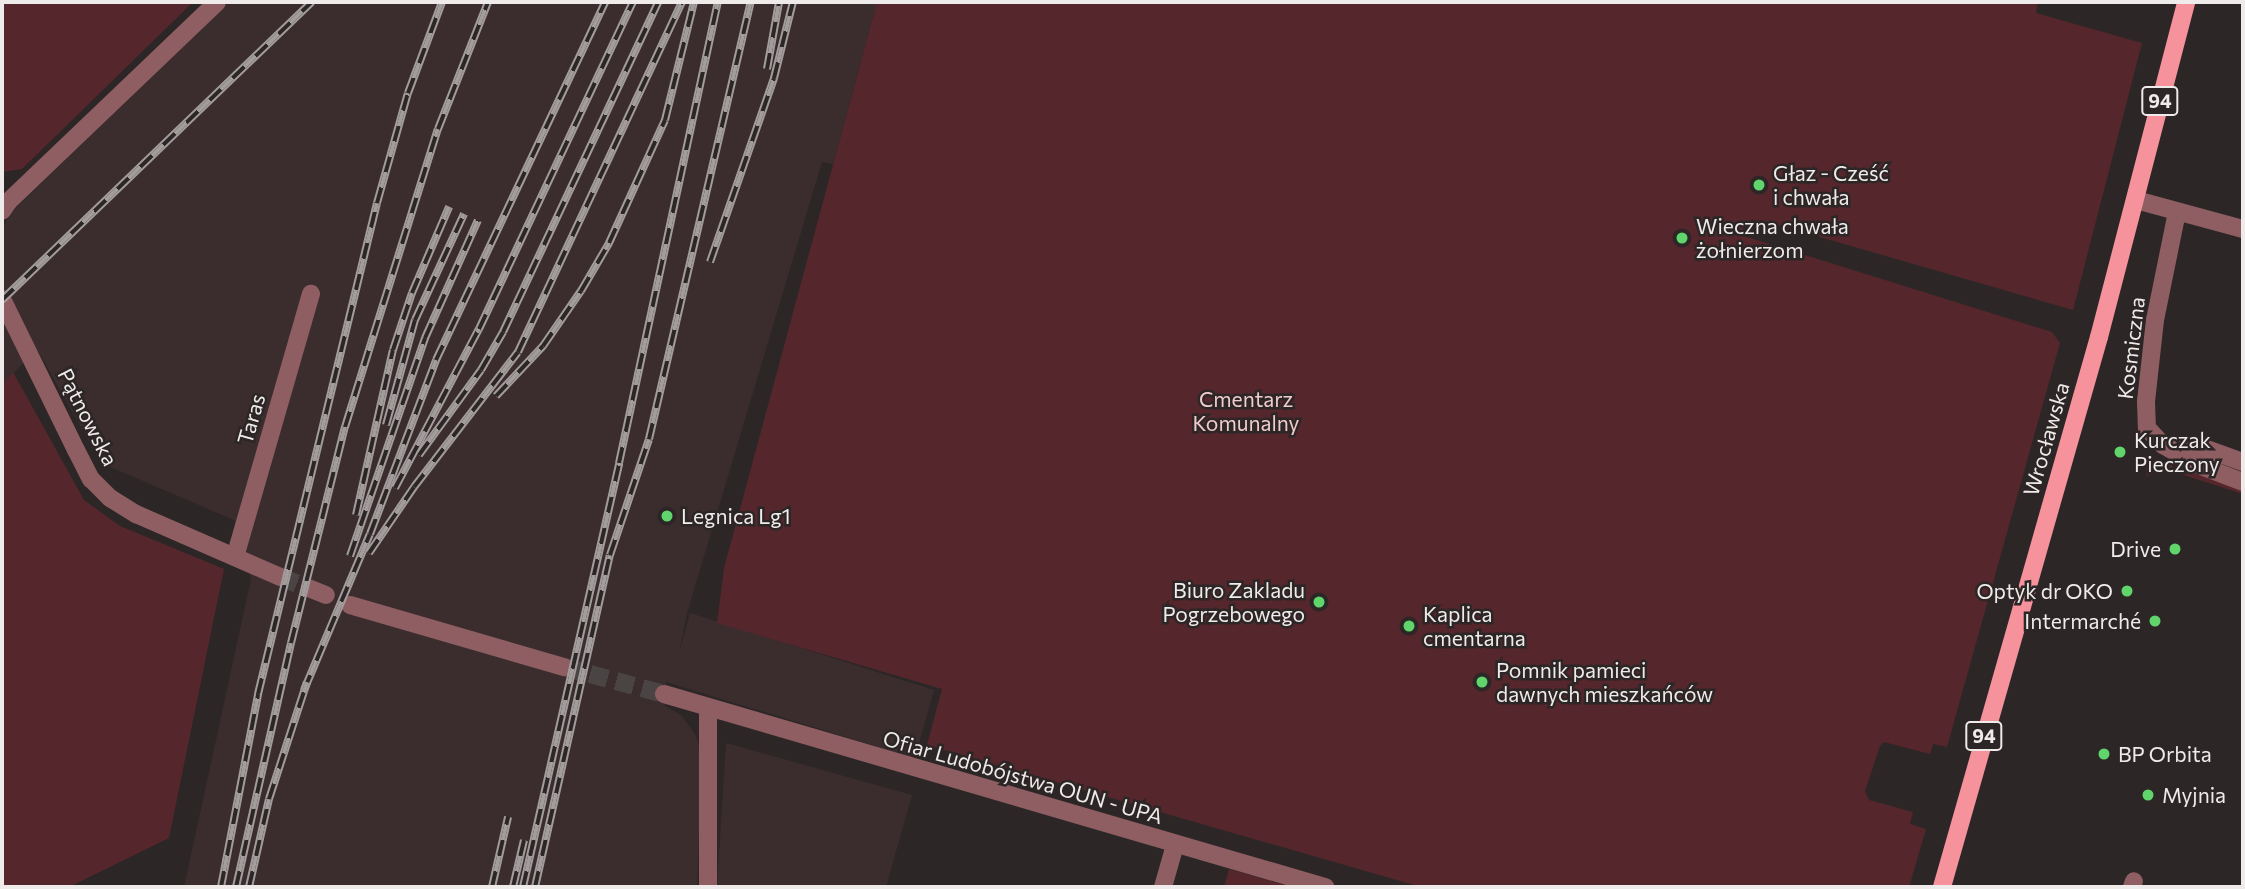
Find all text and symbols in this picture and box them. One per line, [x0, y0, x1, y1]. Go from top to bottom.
road number: 94 [2141, 86, 2179, 116]
place label: Głaz - Cześć i chwała [1773, 160, 1889, 210]
marker: Głaz - Cześć i chwała [1751, 177, 1767, 193]
place label: Wieczna chwała żołnierzom [1696, 213, 1849, 263]
marker: Wieczna chwała żołnierzom [1674, 230, 1690, 246]
street label: Kosmiczna [2112, 295, 2150, 401]
street label: Pątnowska [53, 364, 123, 470]
street label: Wrocławska [2018, 379, 2074, 499]
park label: Cmentarz Komunalny [1193, 386, 1299, 436]
street label: Taras [232, 391, 270, 447]
place label: Kurczak Pieczony [2134, 427, 2220, 477]
marker: Kurczak Pieczony [2112, 444, 2128, 460]
place label: Legnica Lg1 [681, 503, 791, 529]
marker: Legnica Lg1 [659, 508, 675, 524]
place label: Drive [2110, 536, 2161, 562]
marker: Drive [2167, 541, 2183, 557]
place label: Biuro Zakladu Pogrzebowego [1163, 577, 1305, 627]
place label: Optyk dr OKO [1976, 578, 2113, 604]
marker: Optyk dr OKO [2119, 583, 2135, 599]
marker: Biuro Zakladu Pogrzebowego [1311, 594, 1327, 610]
place label: Kaplica cmentarna [1423, 601, 1526, 651]
place label: Intermarché [2024, 608, 2141, 634]
marker: Intermarché [2147, 613, 2163, 629]
marker: Kaplica cmentarna [1401, 618, 1417, 634]
place label: Pomnik pamieci dawnych mieszkańców [1496, 657, 1713, 707]
marker: Pomnik pamieci dawnych mieszkańców [1474, 674, 1490, 690]
road number: 94 [1965, 720, 2003, 751]
street label: Ofiar Ludobójstwa OUN - UPA [880, 725, 1166, 829]
place label: BP Orbita [2118, 741, 2212, 767]
marker: BP Orbita [2096, 746, 2112, 762]
place label: Myjnia [2162, 782, 2226, 808]
marker: Myjnia [2140, 787, 2156, 803]

